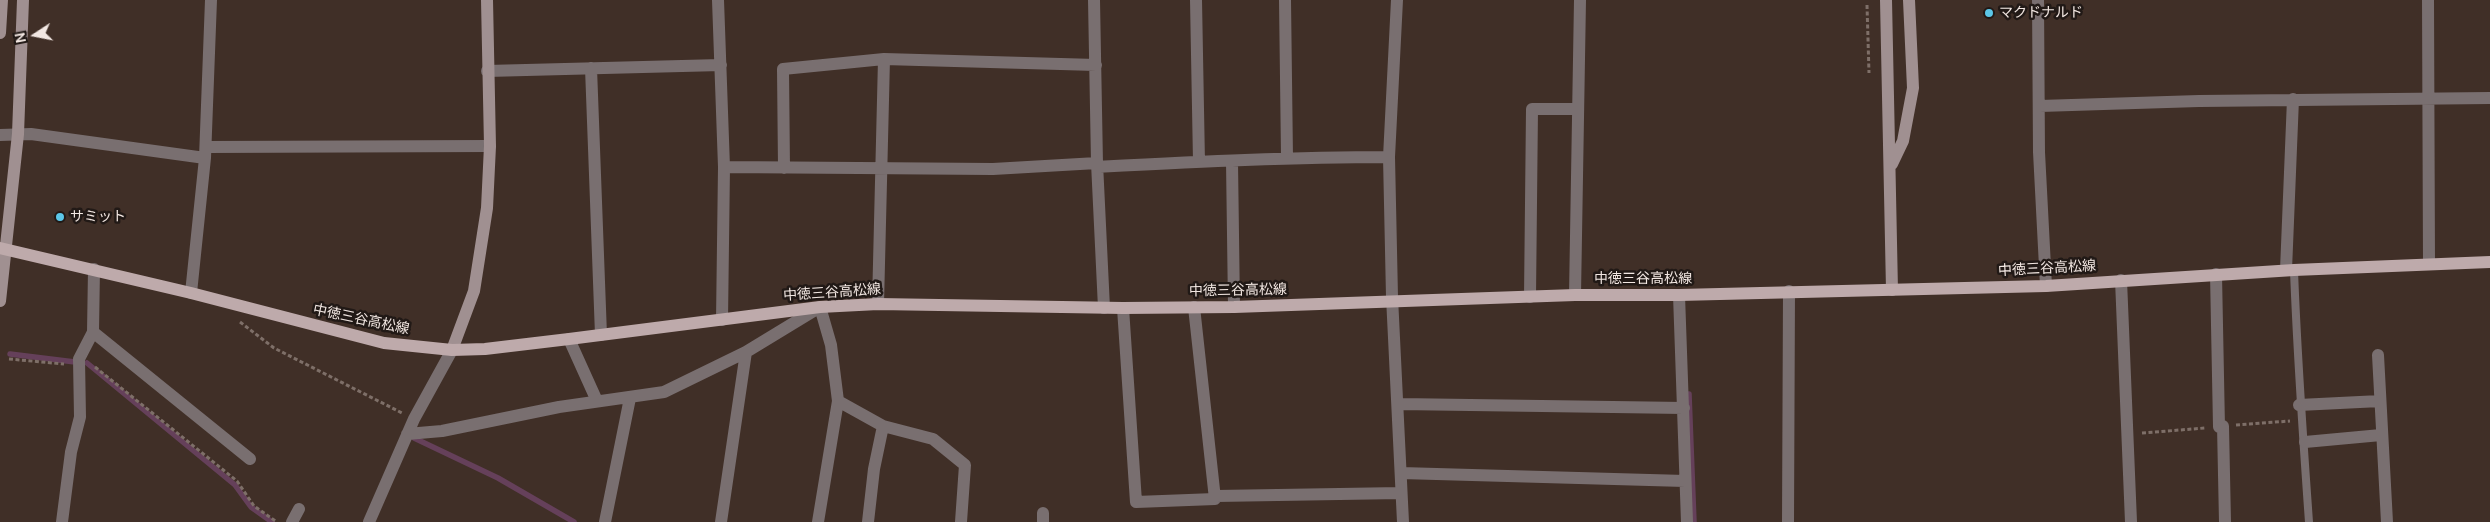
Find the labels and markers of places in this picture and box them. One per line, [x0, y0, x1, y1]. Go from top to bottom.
place label: マクドナルド [1999, 5, 2083, 21]
marker: マクドナルド [1983, 7, 1995, 19]
place label: サミット [70, 209, 126, 225]
marker: サミット [54, 211, 66, 223]

